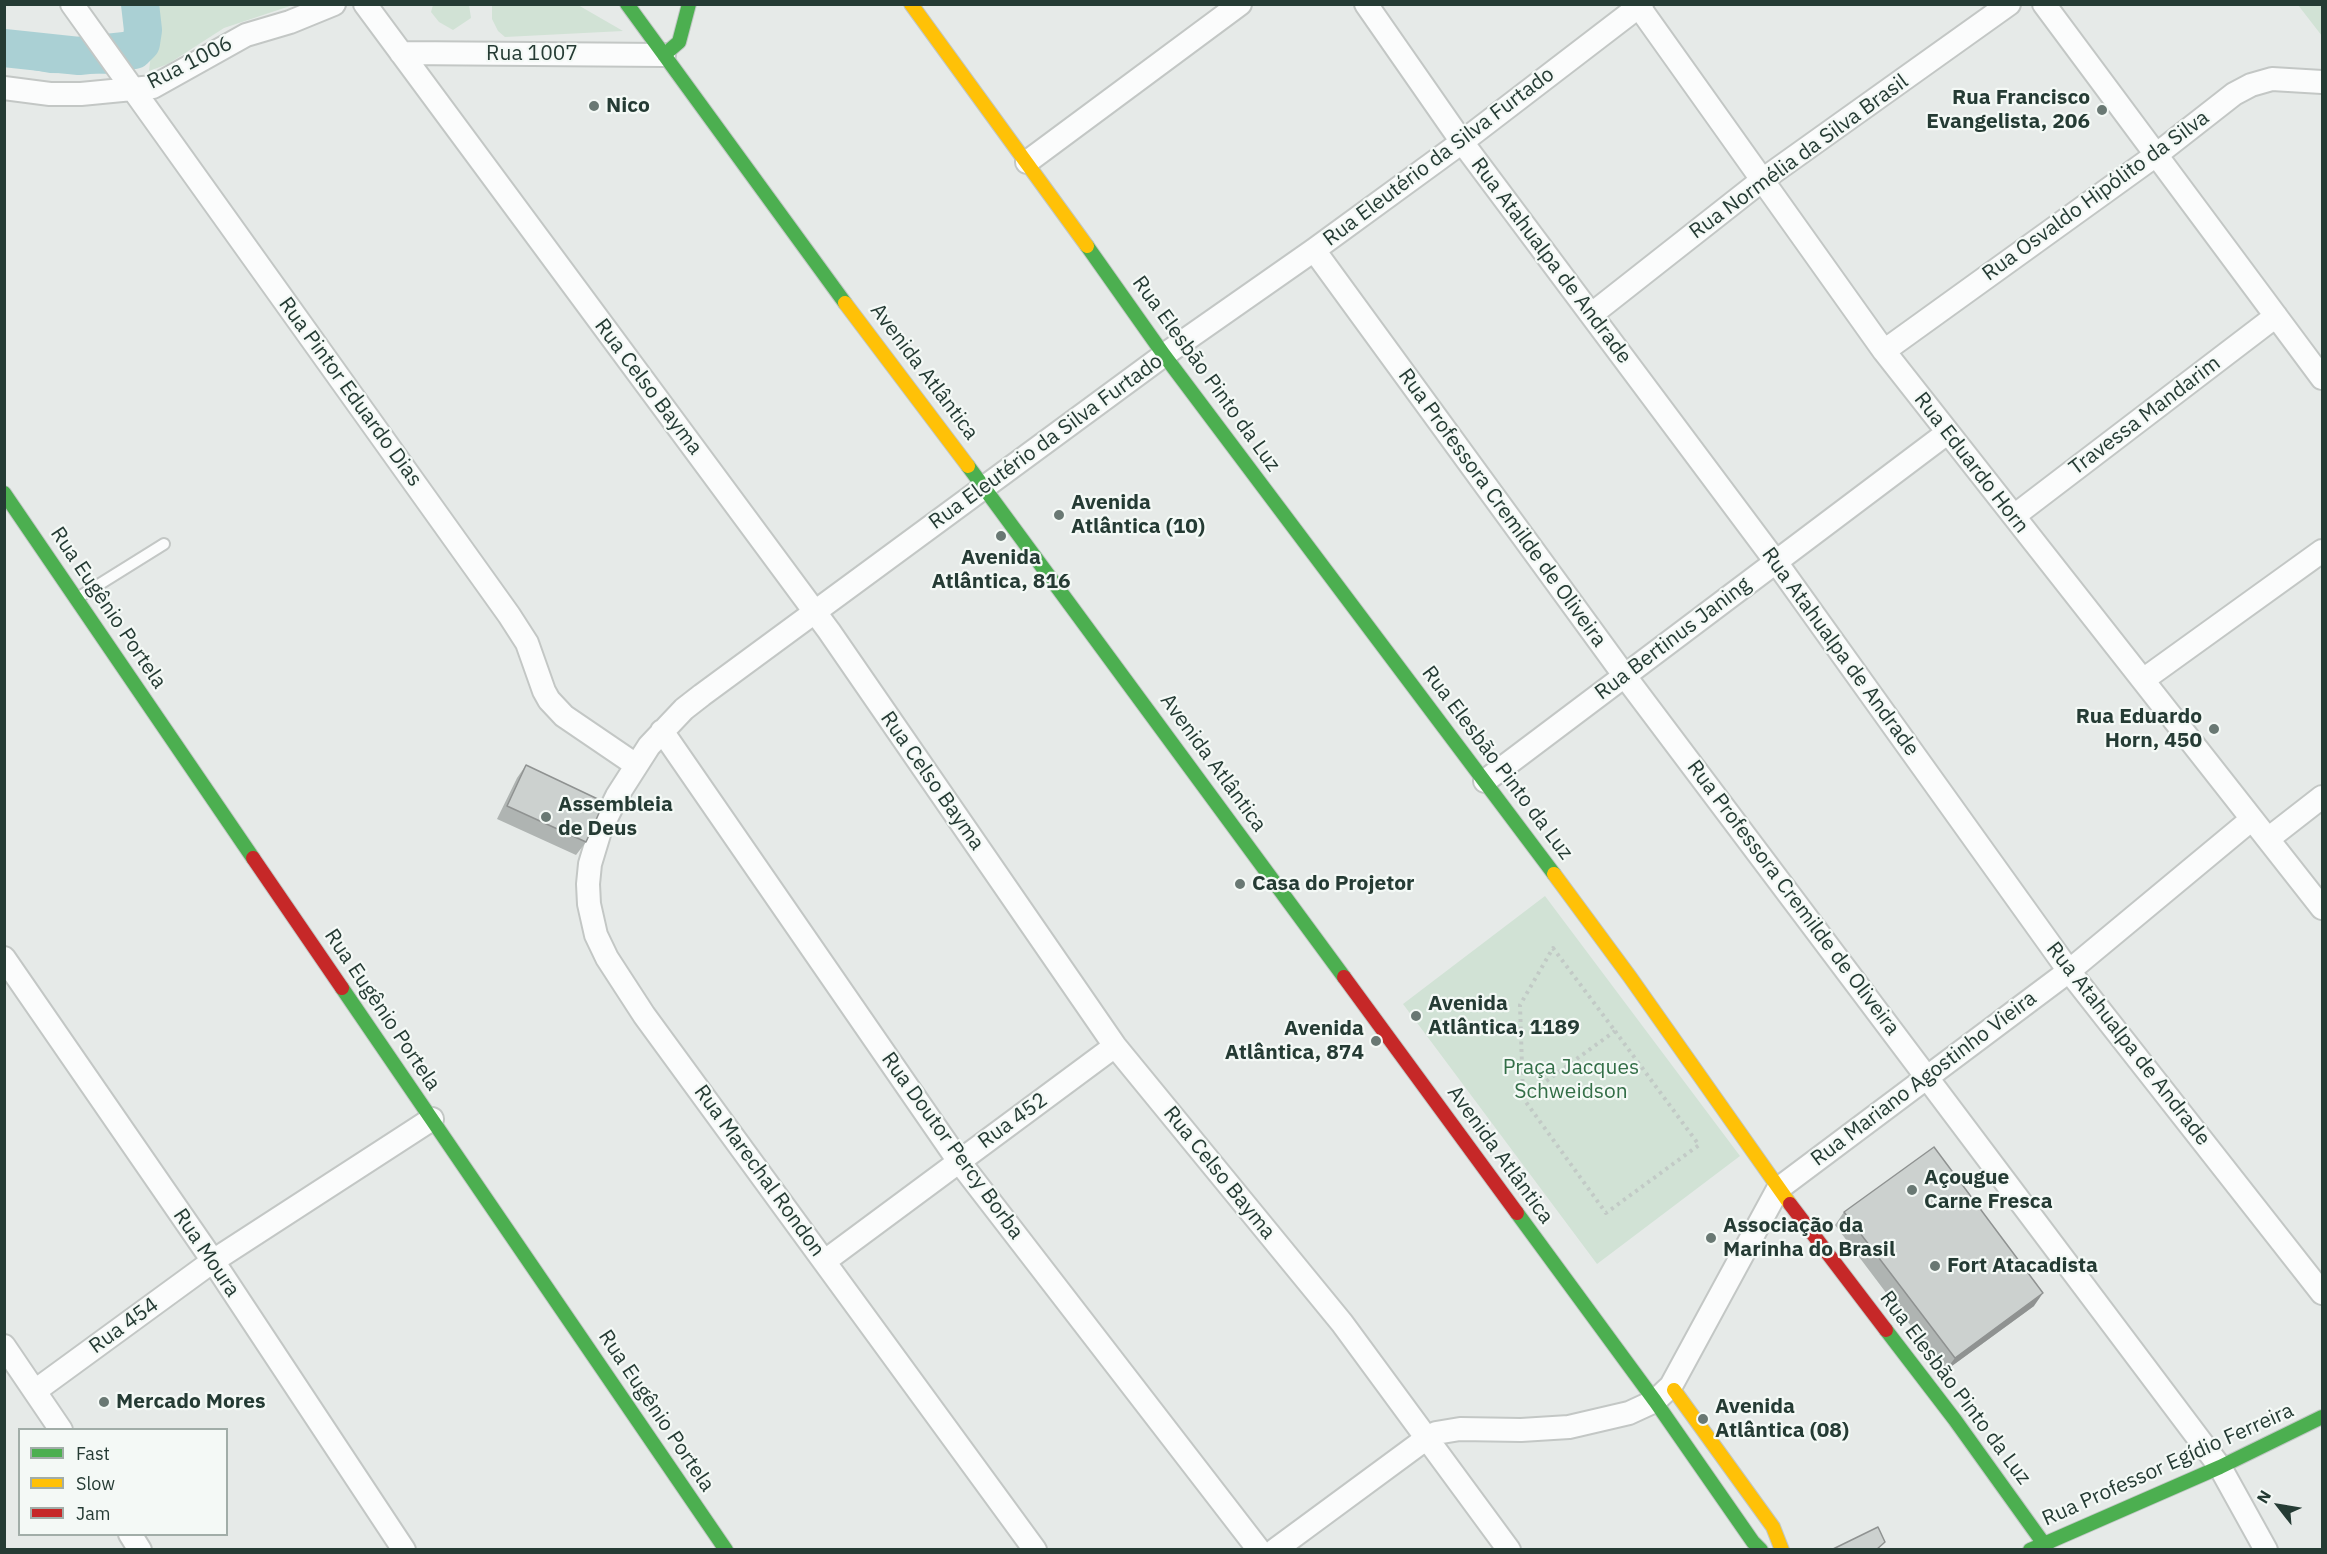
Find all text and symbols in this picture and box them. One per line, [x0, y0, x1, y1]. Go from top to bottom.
street label: Rua 1006 [143, 31, 237, 95]
street label: Rua 1007 [486, 41, 578, 67]
street label: Rua Eleutério da Silva Furtado [1319, 62, 1559, 252]
street label: Rua Normélia da Silva Brasil [1685, 69, 1913, 245]
place label: Rua Francisco Evangelista, 206 [1926, 85, 2090, 135]
place label: Nico [606, 93, 650, 119]
marker: Nico [587, 99, 601, 113]
marker: Rua Francisco Evangelista, 206 [2095, 103, 2109, 117]
street label: Rua Osvaldo Hipólito da Silva [1978, 105, 2214, 287]
street label: Rua Atahualpa de Andrade [1465, 153, 1637, 369]
street label: Rua Elesbão Pinto da Luz [1127, 271, 1285, 477]
street label: Rua Pintor Eduardo Dias [273, 292, 427, 492]
street label: Avenida Atlântica [865, 299, 983, 445]
street label: Rua Celso Bayma [589, 314, 707, 460]
street label: Rua Eleutério da Silva Furtado [924, 349, 1168, 535]
street label: Travessa Mandarim [2064, 351, 2226, 481]
street label: Rua Professora Cremilde de Oliveira [1393, 364, 1611, 652]
street label: Rua Eduardo Horn [1908, 388, 2034, 538]
place label: Avenida Atlântica (10) [1071, 490, 1205, 540]
marker: Avenida Atlântica (10) [1052, 508, 1066, 522]
street label: Rua Eugênio Portela [45, 522, 171, 694]
marker: Avenida Atlântica, 816 [994, 529, 1008, 543]
street label: Rua Atahualpa de Andrade [1756, 543, 1924, 761]
place label: Avenida Atlântica, 816 [931, 545, 1071, 595]
street label: Rua Bertinus Janing [1590, 572, 1756, 706]
street label: Rua Elesbão Pinto da Luz [1416, 661, 1578, 865]
street label: Avenida Atlântica [1155, 689, 1271, 837]
place label: Rua Eduardo Horn, 450 [2076, 704, 2202, 754]
street label: Rua Celso Bayma [875, 707, 989, 855]
marker: Rua Eduardo Horn, 450 [2207, 722, 2221, 736]
street label: Rua Professora Cremilde de Oliveira [1681, 756, 1905, 1040]
place label: Assembleia de Deus [558, 792, 673, 842]
marker: Assembleia de Deus [539, 810, 553, 824]
place label: Casa do Projetor [1252, 871, 1415, 897]
marker: Casa do Projetor [1233, 877, 1247, 891]
street label: Rua Eugênio Portela [319, 924, 445, 1096]
street label: Rua Atahualpa de Andrade [2041, 937, 2215, 1151]
street label: Rua Mariano Agostinho Vieira [1806, 986, 2042, 1172]
place label: Avenida Atlântica, 1189 [1428, 991, 1580, 1041]
marker: Avenida Atlântica, 1189 [1409, 1009, 1423, 1023]
place label: Avenida Atlântica, 874 [1225, 1016, 1364, 1066]
marker: Avenida Atlântica, 874 [1369, 1034, 1383, 1048]
street label: Rua Doutor Percy Borba [876, 1048, 1028, 1244]
park label: Praça Jacques Schweidson [1503, 1055, 1639, 1105]
street label: Rua Marechal Rondon [688, 1080, 830, 1262]
street label: Avenida Atlântica [1442, 1081, 1558, 1229]
street label: Rua 452 [974, 1087, 1052, 1155]
street label: Rua Celso Bayma [1158, 1101, 1280, 1245]
place label: Açougue Carne Fresca [1924, 1165, 2053, 1215]
marker: Açougue Carne Fresca [1905, 1183, 1919, 1197]
street label: Rua Moura [167, 1204, 245, 1302]
place label: Associação da Marinha do Brasil [1723, 1213, 1895, 1263]
marker: Associação da Marinha do Brasil [1704, 1231, 1718, 1245]
place label: Fort Atacadista [1947, 1253, 2098, 1279]
marker: Fort Atacadista [1928, 1259, 1942, 1273]
street label: Rua Elesbão Pinto da Luz [1874, 1286, 2036, 1490]
street label: Rua 454 [85, 1292, 163, 1360]
street label: Rua Eugênio Portela [593, 1325, 719, 1497]
place label: Mercado Mores [116, 1389, 266, 1415]
place label: Avenida Atlântica (08) [1715, 1394, 1849, 1444]
marker: Mercado Mores [97, 1395, 111, 1409]
street label: Rua Professor Egídio Ferreira [2038, 1398, 2298, 1532]
marker: Avenida Atlântica (08) [1696, 1412, 1710, 1426]
legend [18, 1428, 228, 1536]
text: Fast [76, 1442, 110, 1465]
text: Slow [76, 1472, 115, 1495]
north arrow [2249, 1476, 2309, 1536]
text: N [2252, 1487, 2275, 1507]
text: Jam [76, 1502, 111, 1525]

